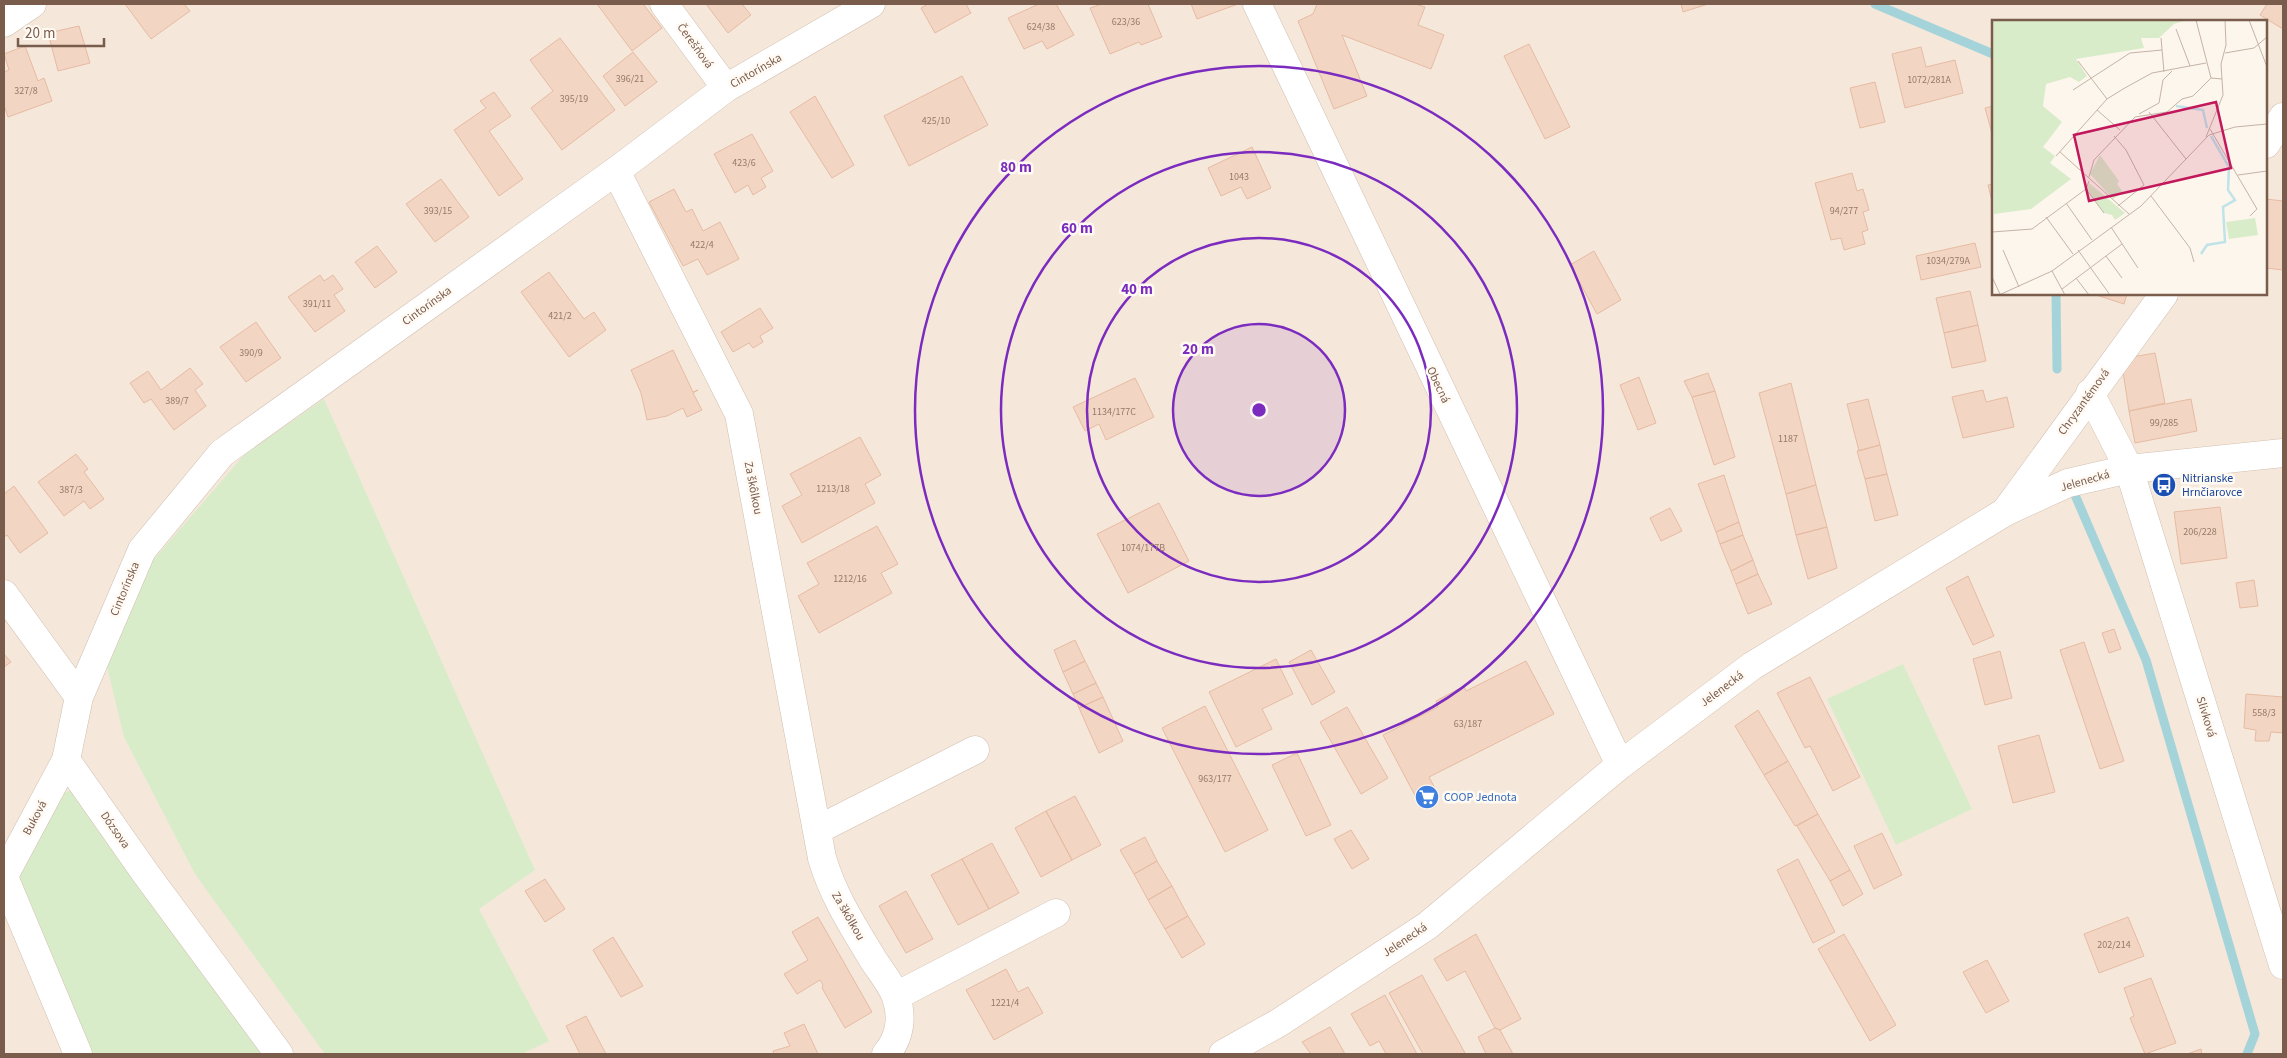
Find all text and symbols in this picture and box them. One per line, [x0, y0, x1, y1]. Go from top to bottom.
scale bar [18, 15, 104, 47]
house number: 623/36 [1112, 15, 1140, 29]
street label: Čerešňová [673, 20, 717, 72]
house number: 624/38 [1027, 20, 1055, 34]
inset map [1992, 20, 2267, 295]
text: 20 m [25, 23, 55, 44]
street label: Cintorínska [727, 49, 785, 93]
house number: 396/21 [616, 72, 644, 86]
house number: 1072/281A [1907, 73, 1951, 87]
house number: 327/8 [14, 84, 38, 98]
house number: 395/19 [560, 92, 588, 106]
house number: 425/10 [922, 114, 950, 128]
house number: 423/6 [732, 156, 756, 170]
text: 80 m [1000, 157, 1032, 178]
house number: 1043 [1229, 170, 1249, 184]
house number: 393/15 [424, 204, 452, 218]
house number: 94/277 [1830, 204, 1858, 218]
text: 60 m [1061, 218, 1093, 239]
house number: 422/4 [690, 238, 714, 252]
house number: 1034/279A [1926, 254, 1970, 268]
text: 40 m [1121, 279, 1153, 300]
street label: Cintorínska [399, 282, 455, 330]
house number: 391/11 [303, 297, 331, 311]
house number: 421/2 [548, 309, 572, 323]
text: 20 m [1182, 339, 1214, 360]
house number: 390/9 [239, 346, 263, 360]
street label: Obecná [1422, 364, 1454, 406]
street label: Chryzantémová [2054, 365, 2114, 439]
house number: 389/7 [165, 394, 189, 408]
centre of rings [1250, 401, 1268, 419]
house number: 1134/177C [1092, 405, 1136, 419]
house number: 99/285 [2150, 416, 2178, 430]
house number: 1187 [1778, 432, 1798, 446]
street label: Za škôlkou [740, 460, 766, 516]
street label: Jelenecká [2058, 466, 2112, 496]
place label: Nitrianske Hrnčiarovce [2182, 470, 2242, 501]
bus stop icon: Nitrianske Hrnčiarovce [2151, 472, 2177, 498]
house number: 1213/18 [816, 482, 850, 496]
house number: 387/3 [59, 483, 83, 497]
house number: 206/228 [2183, 525, 2217, 539]
house number: 1074/177B [1121, 541, 1165, 555]
street label: Cintorínska [106, 559, 144, 619]
house number: 1212/16 [833, 572, 867, 586]
street label: Jelenecká [1697, 667, 1747, 711]
street label: Slivková [2192, 695, 2220, 739]
house number: 558/3 [2252, 706, 2276, 720]
house number: 63/187 [1454, 717, 1482, 731]
house number: 963/177 [1198, 772, 1232, 786]
supermarket icon: COOP Jednota [1414, 784, 1440, 810]
place label: COOP Jednota [1444, 789, 1517, 806]
street label: Buková [19, 798, 51, 838]
street label: Dózsova [96, 808, 134, 852]
street label: Za škôlkou [827, 888, 869, 944]
street label: Jelenecká [1379, 919, 1431, 961]
house number: 202/214 [2097, 938, 2131, 952]
house number: 1221/4 [991, 996, 1019, 1010]

